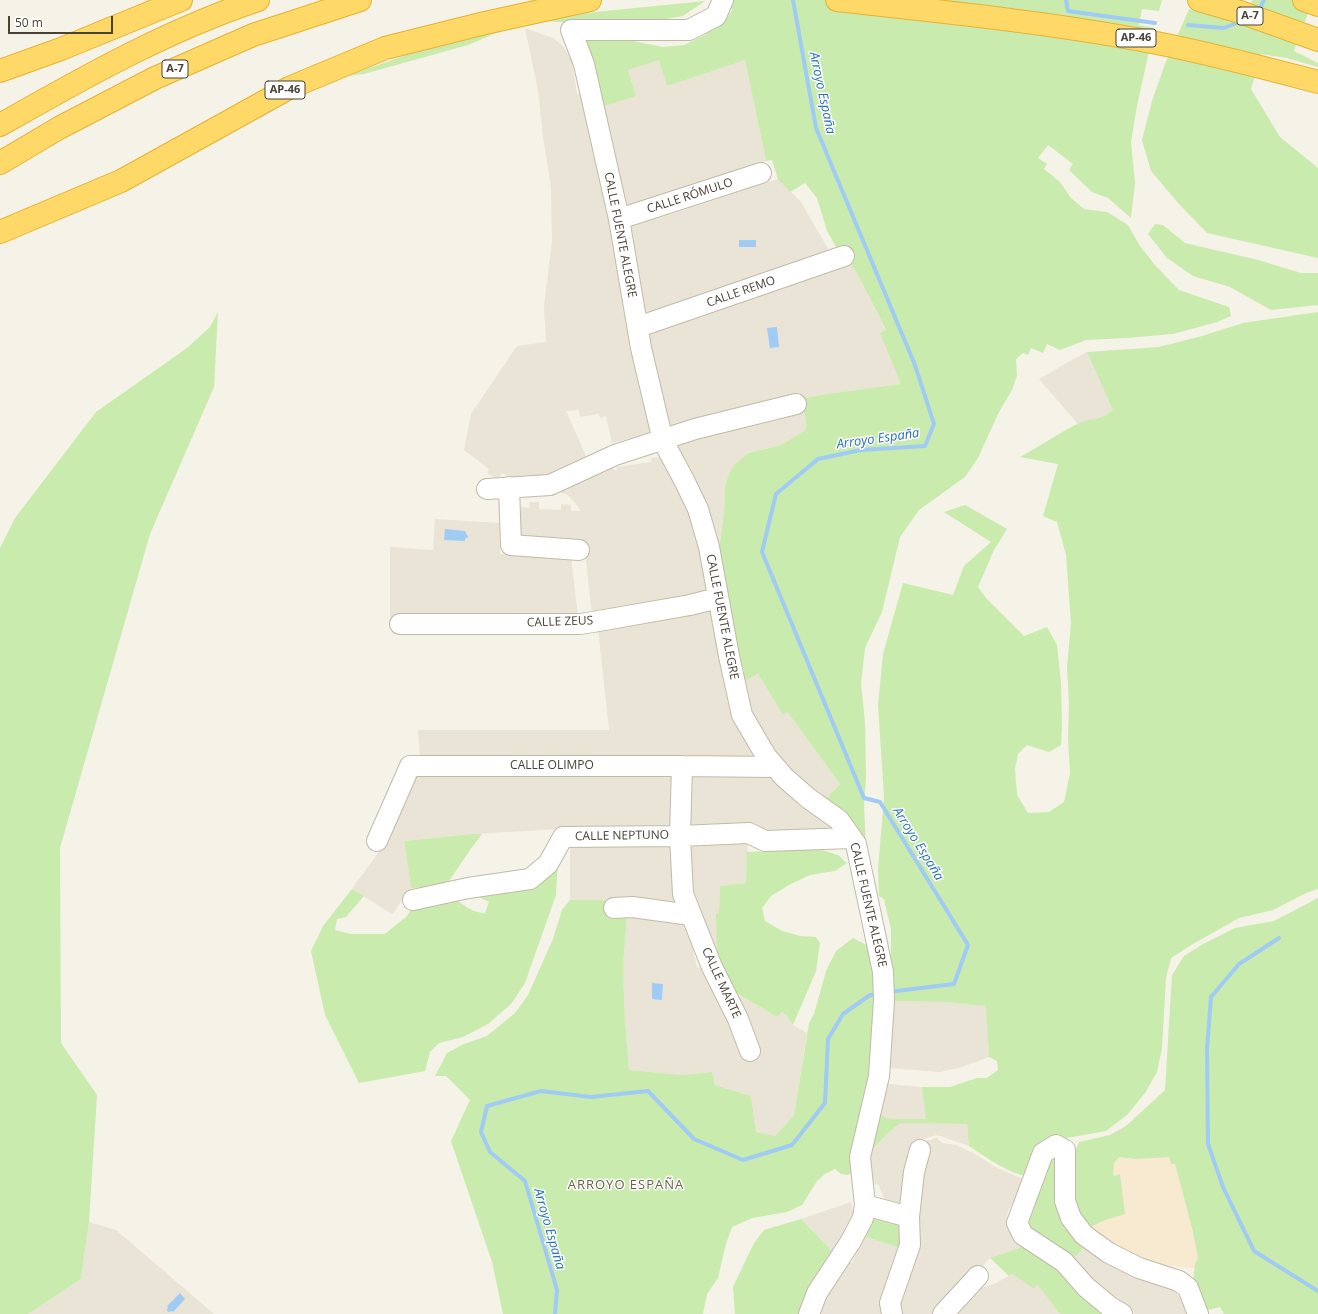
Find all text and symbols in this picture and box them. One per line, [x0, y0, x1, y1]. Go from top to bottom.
road number: A-7 [1237, 7, 1263, 25]
scale bar [10, 8, 115, 34]
text: 50 m [15, 14, 43, 31]
road number: AP-46 [1116, 29, 1156, 47]
water label: Arroyo España [806, 51, 838, 135]
road number: A-7 [162, 60, 188, 78]
road number: AP-46 [265, 81, 305, 99]
street label: CALLE FUENTE ALEGRE [601, 171, 639, 299]
street label: CALLE RÓMULO [645, 175, 735, 217]
street label: CALLE REMO [705, 274, 777, 310]
water label: Arroyo España [836, 425, 920, 453]
street label: CALLE FUENTE ALEGRE [703, 553, 741, 681]
street label: CALLE ZEUS [527, 614, 593, 630]
street label: CALLE OLIMPO [510, 759, 594, 773]
water label: Arroyo España [889, 804, 947, 884]
street label: CALLE NEPTUNO [575, 828, 669, 844]
street label: CALLE FUENTE ALEGRE [847, 841, 889, 969]
street label: CALLE MARTE [698, 945, 744, 1021]
district label: ARROYO ESPAÑA [568, 1177, 684, 1193]
water label: Arroyo España [530, 1187, 568, 1271]

